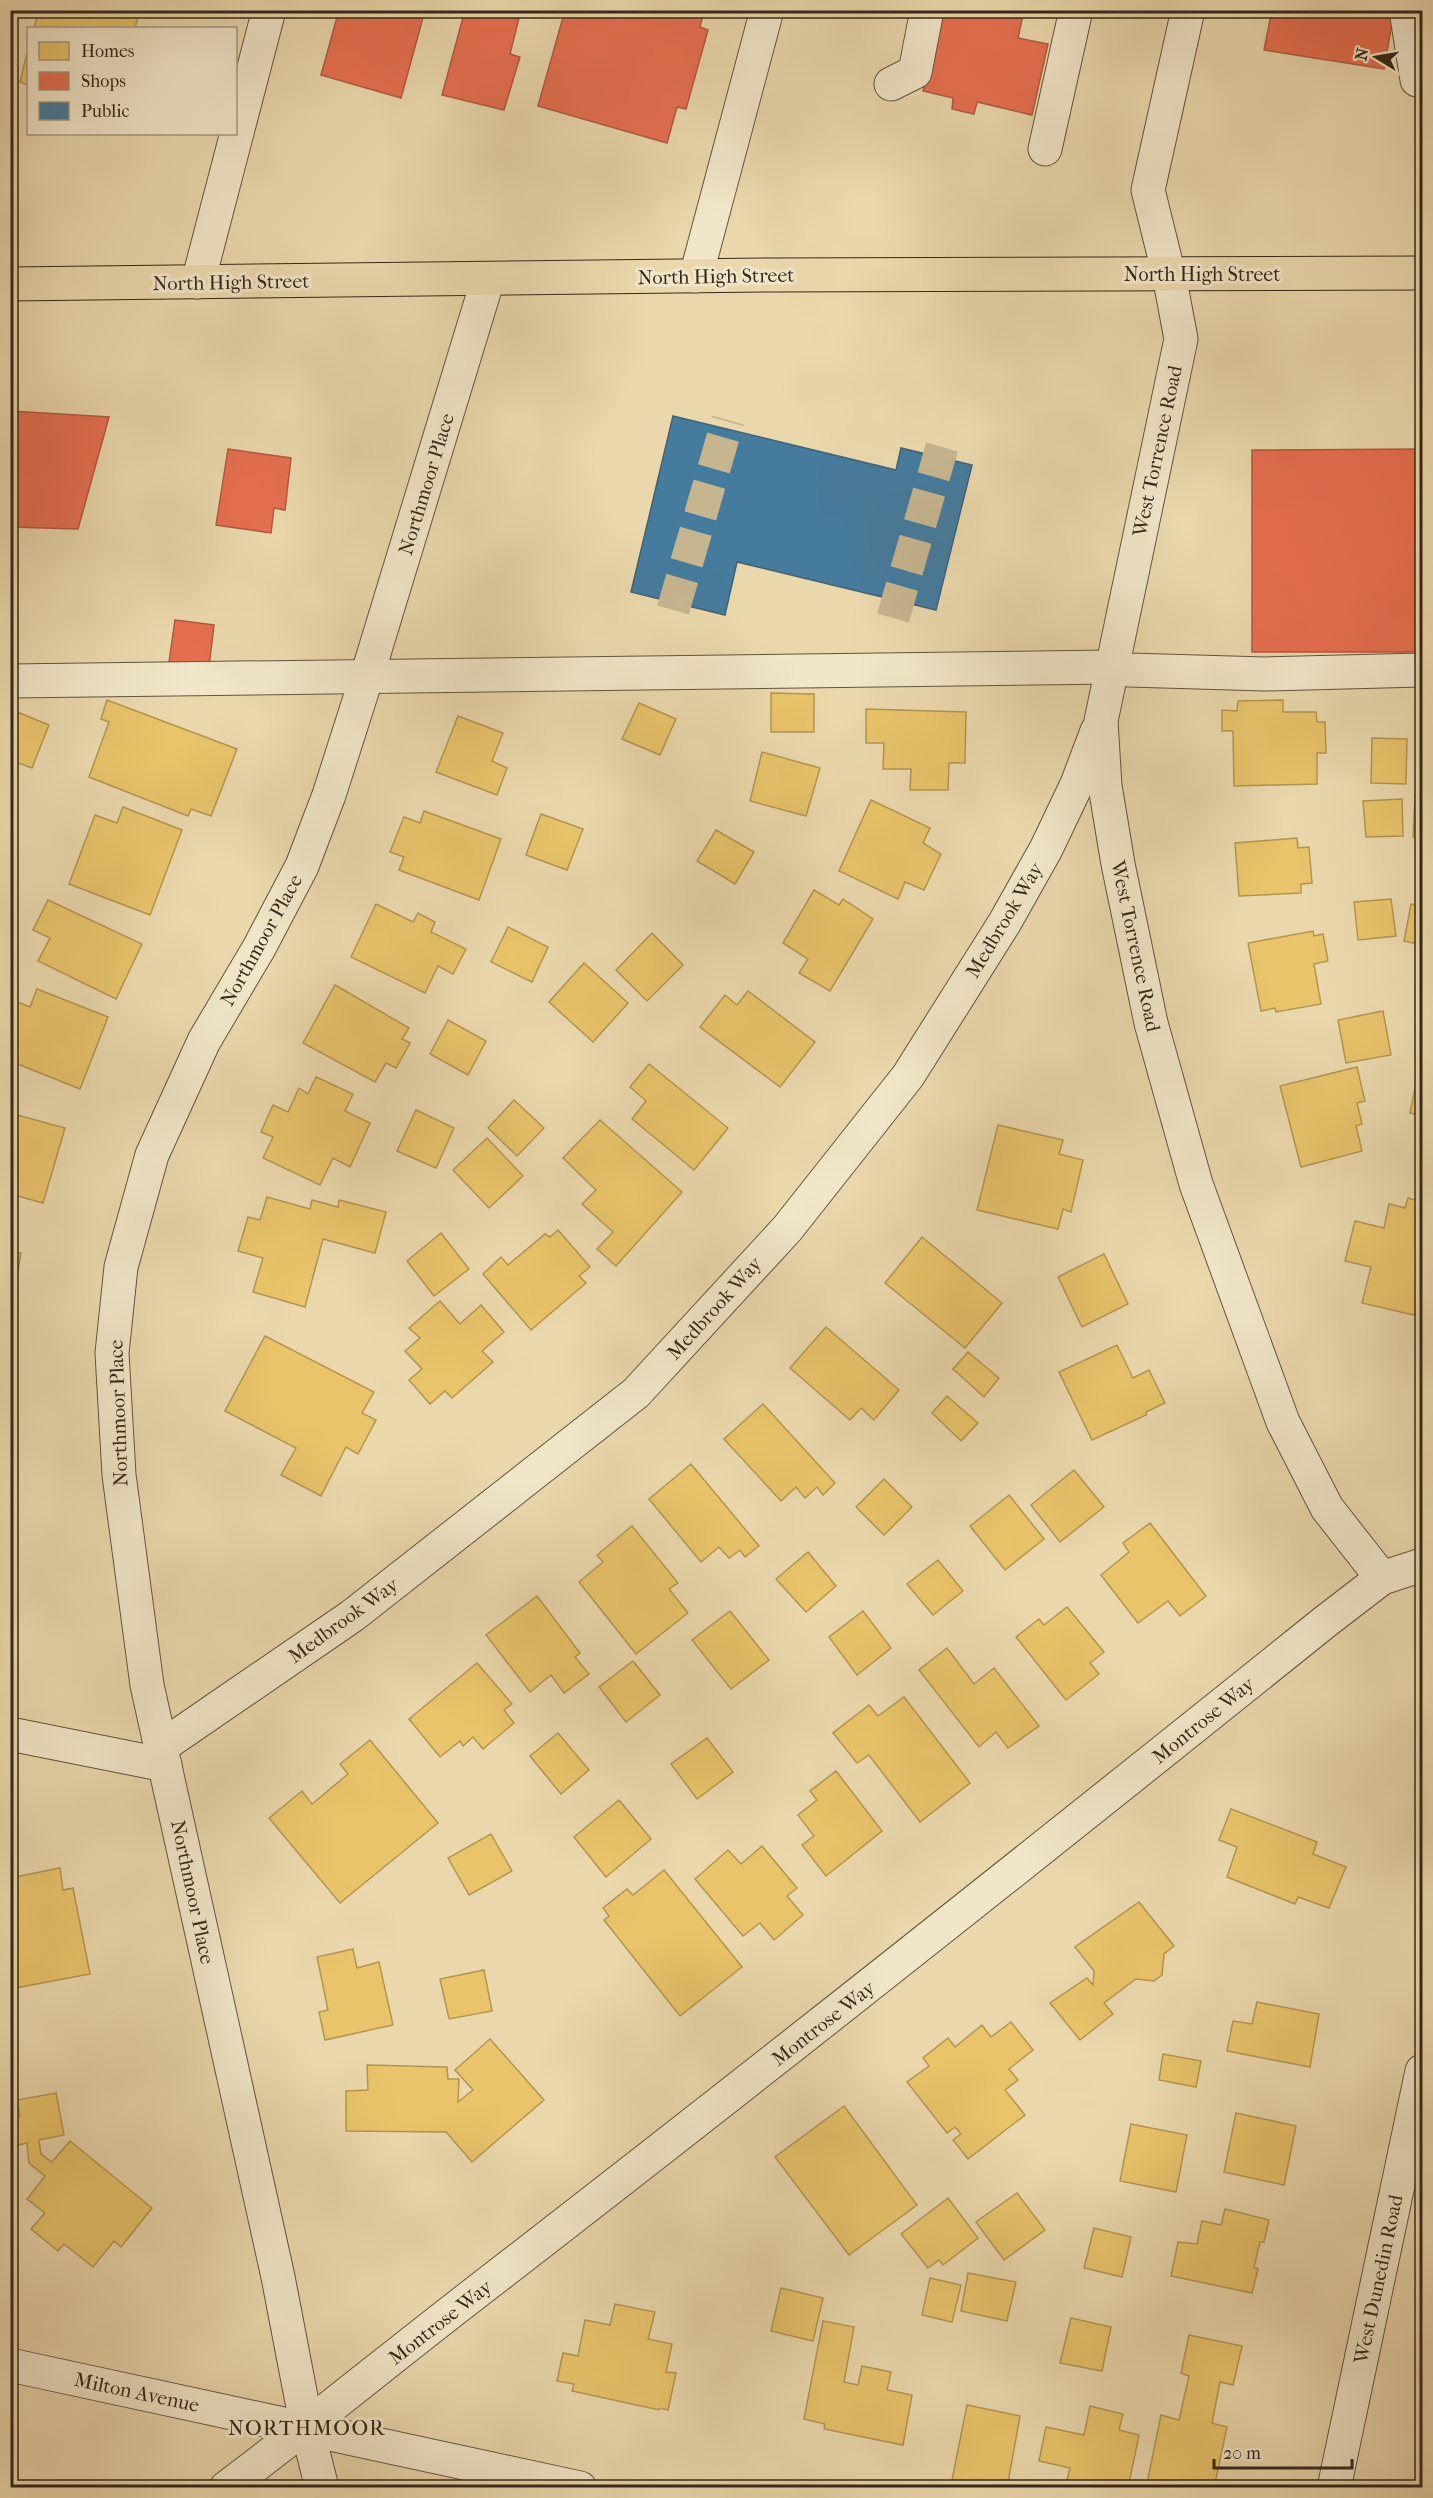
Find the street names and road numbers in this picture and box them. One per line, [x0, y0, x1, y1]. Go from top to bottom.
street label: North High Street [1124, 263, 1280, 286]
street label: North High Street [637, 264, 795, 289]
street label: North High Street [152, 270, 310, 295]
street label: West Torrence Road [1128, 362, 1187, 540]
street label: Northmoor Place [394, 410, 459, 558]
street label: Medbrook Way [961, 857, 1049, 982]
street label: West Torrence Road [1106, 857, 1165, 1035]
street label: Northmoor Place [216, 870, 307, 1010]
street label: Medbrook Way [662, 1251, 767, 1364]
street label: Northmoor Place [104, 1339, 133, 1487]
street label: Medbrook Way [284, 1572, 404, 1668]
street label: Montrose Way [1148, 1671, 1260, 1769]
street label: Northmoor Place [166, 1818, 219, 1966]
street label: Montrose Way [767, 1975, 881, 2071]
street label: West Dunedin Road [1349, 2191, 1408, 2367]
street label: Montrose Way [384, 2274, 498, 2370]
street label: Milton Avenue [72, 2368, 202, 2417]

